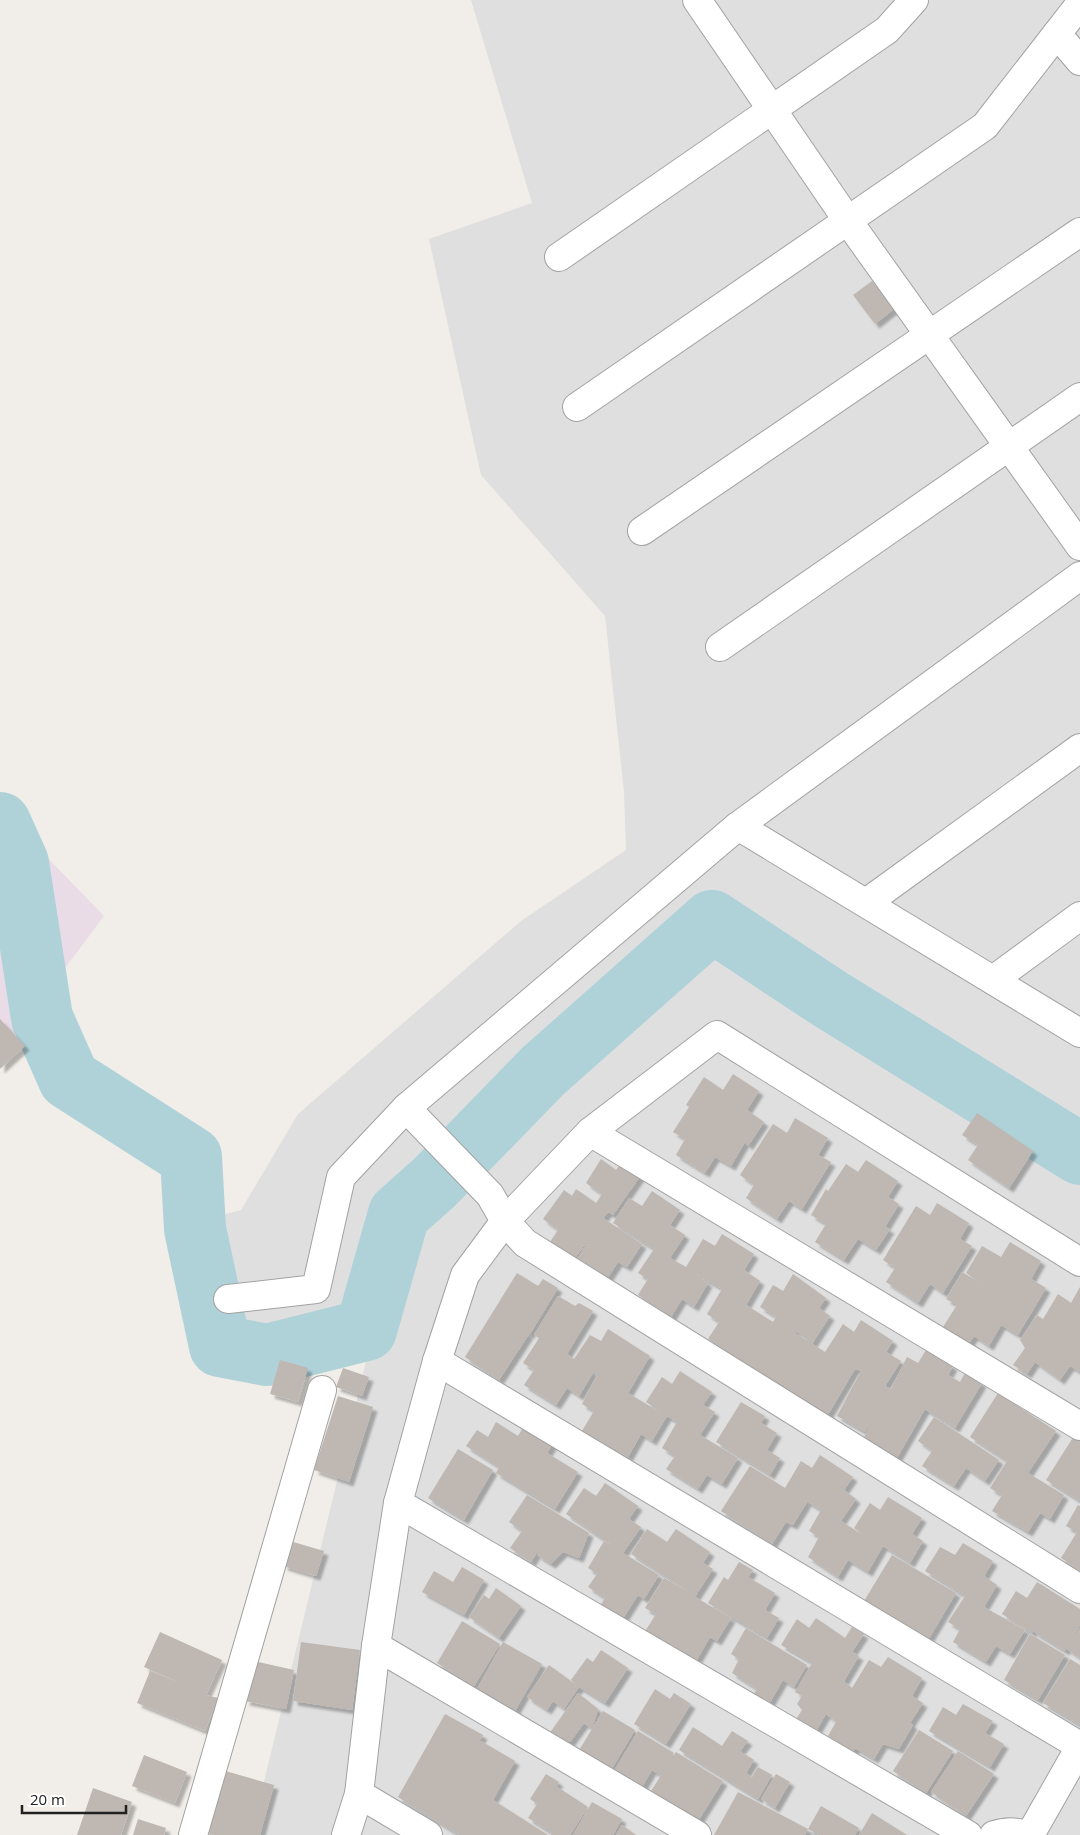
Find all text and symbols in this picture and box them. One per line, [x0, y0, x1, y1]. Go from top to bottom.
scale bar [22, 1782, 126, 1814]
text: 20 m [30, 1789, 65, 1809]

